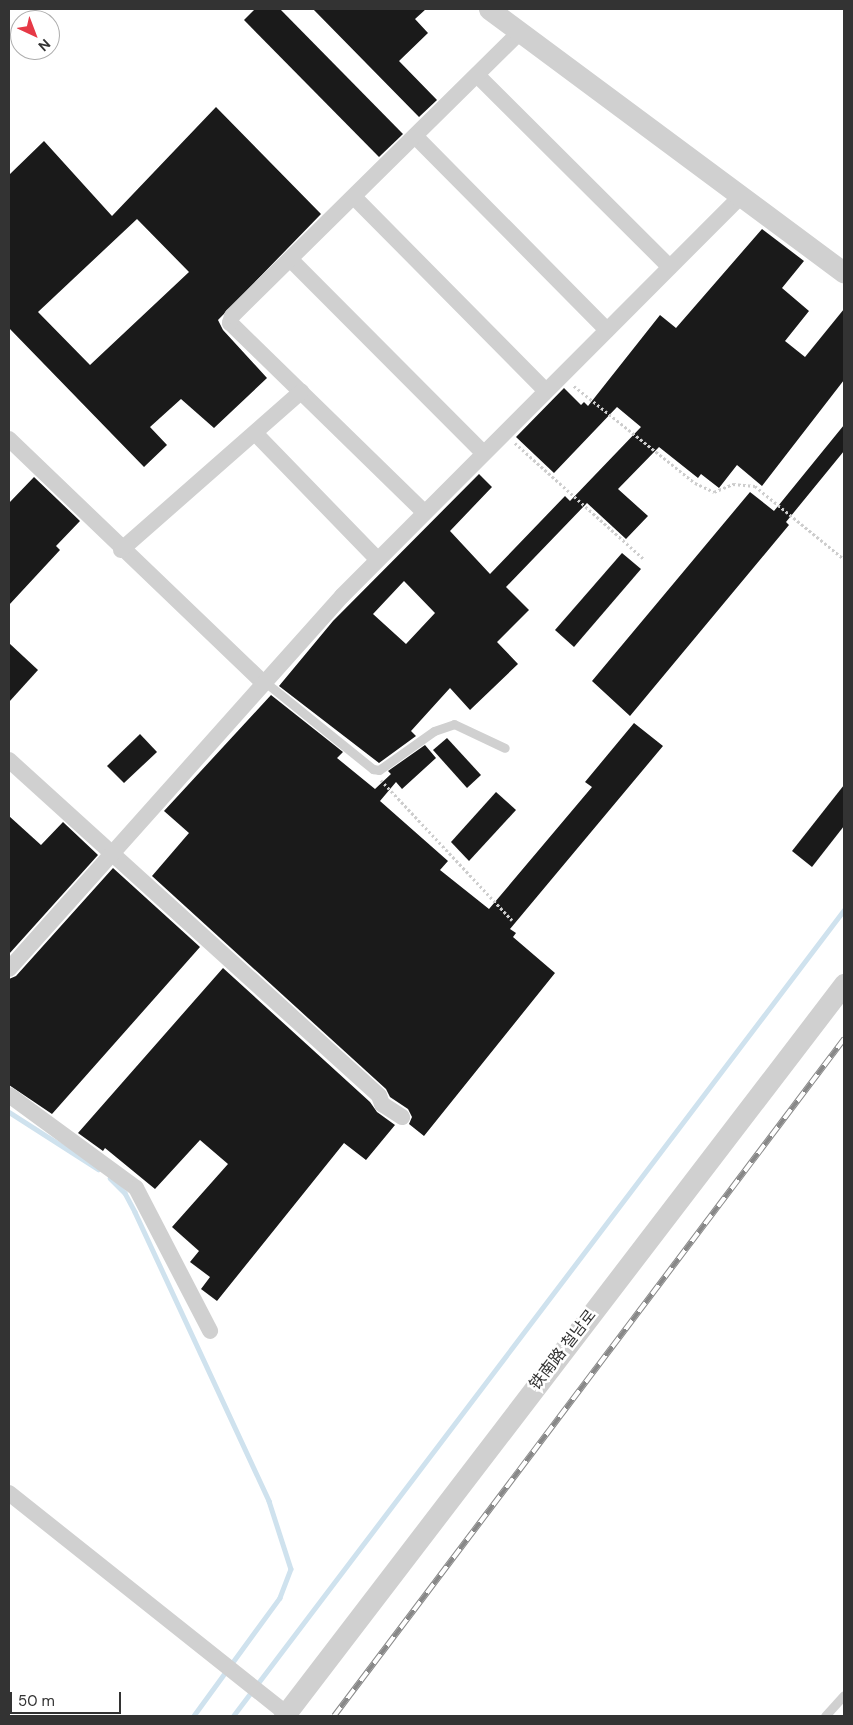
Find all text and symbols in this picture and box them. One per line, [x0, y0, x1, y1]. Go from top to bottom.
north arrow [10, 10, 60, 60]
text: N [35, 35, 54, 55]
street label: 铁南路 철남로 [526, 1306, 600, 1394]
scale bar [12, 1682, 124, 1714]
text: 50 m [18, 1691, 55, 1711]

